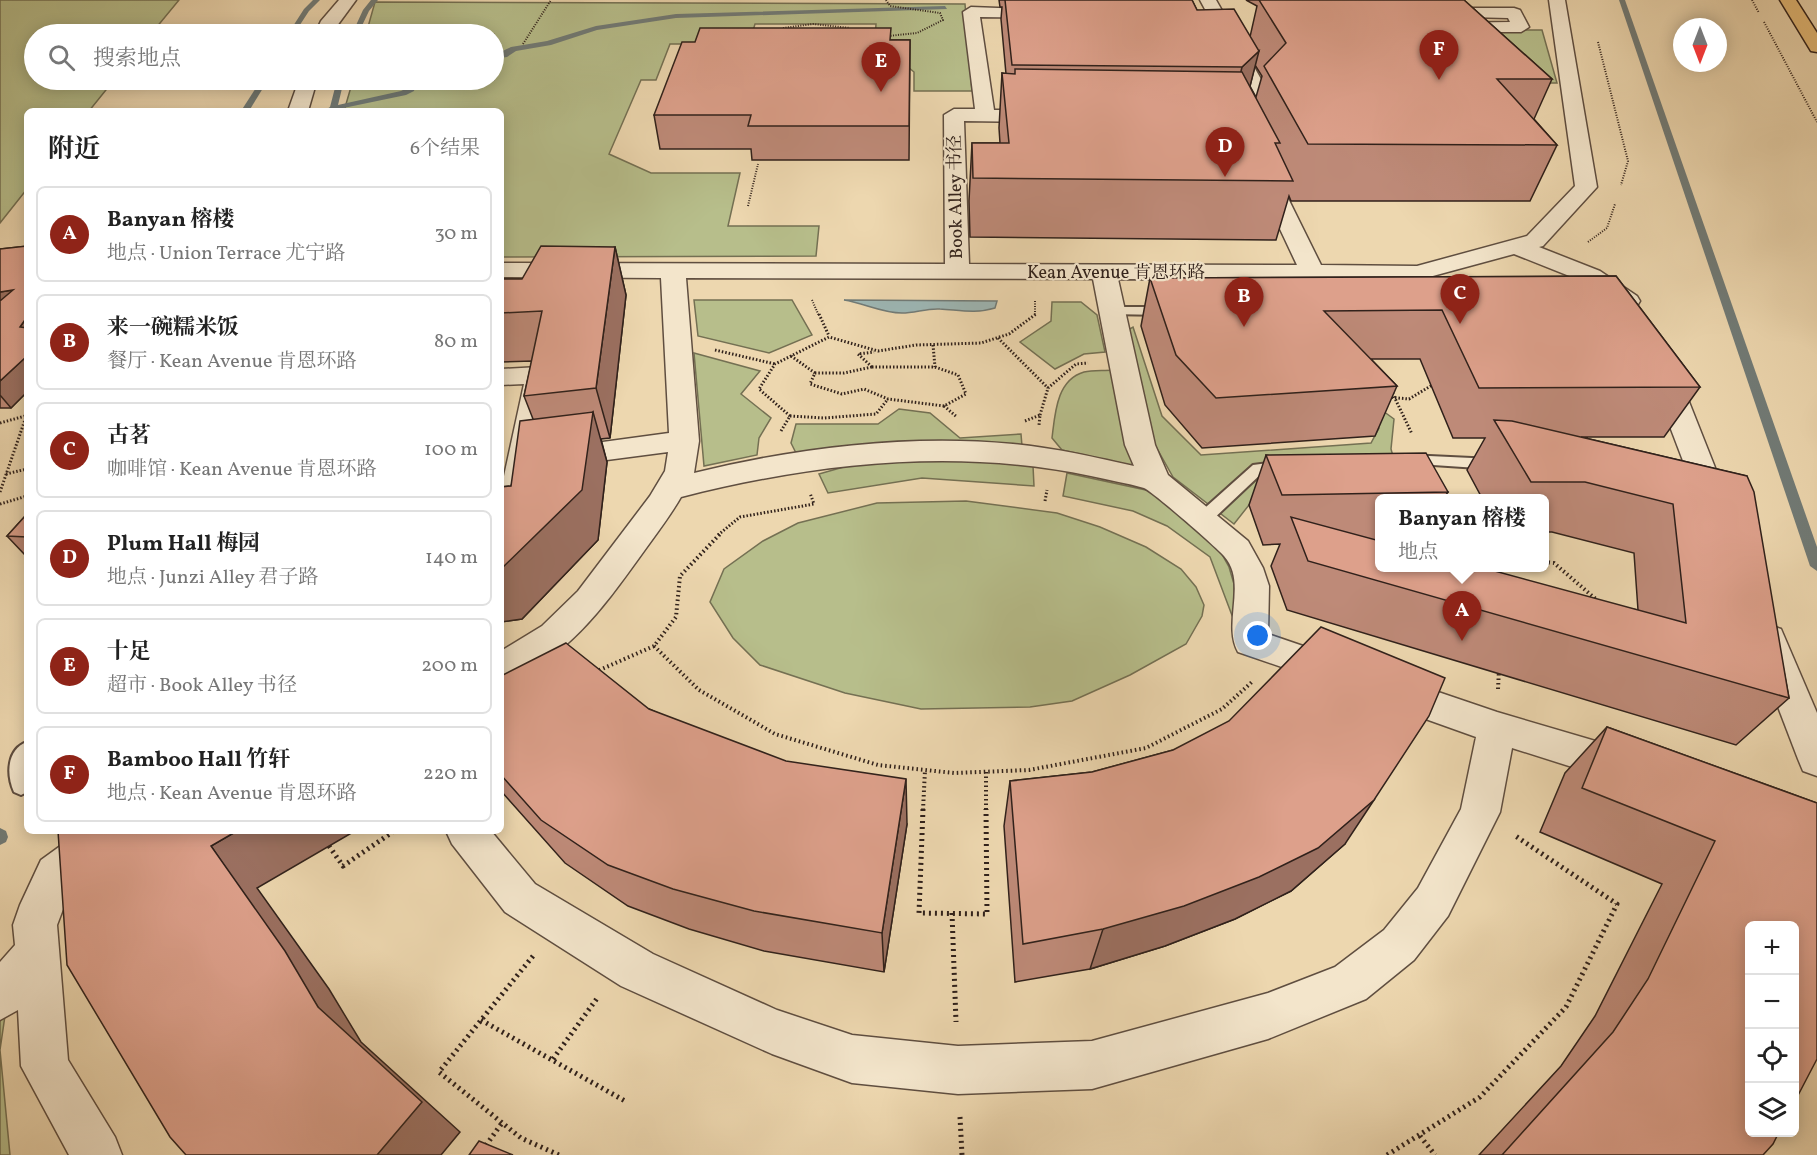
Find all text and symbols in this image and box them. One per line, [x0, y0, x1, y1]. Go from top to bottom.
north arrow [1673, 18, 1727, 72]
search box [24, 24, 504, 90]
pin: F [1420, 31, 1458, 80]
icon: search [45, 41, 78, 74]
pin: E [862, 42, 900, 92]
text: 搜索地点 [93, 44, 181, 75]
pin: D [1206, 128, 1244, 177]
text: 附近 [48, 132, 100, 168]
text: 6个结果 [410, 135, 480, 163]
street label: Book Alley 书径 [943, 135, 970, 259]
text: Banyan 榕楼 [107, 205, 234, 236]
text: A [62, 220, 77, 248]
text: 30 m [434, 220, 478, 248]
text: 地点 · Union Terrace 尤宁路 [107, 240, 345, 268]
street label: Kean Avenue 肯恩环路 [1027, 261, 1205, 286]
pin: C [1440, 274, 1480, 324]
pin: B [1224, 278, 1264, 327]
text: 来一碗糯米饭 [107, 313, 239, 344]
text: B [63, 328, 76, 356]
text: 80 m [434, 328, 478, 356]
text: 餐厅 · Kean Avenue 肯恩环路 [107, 348, 356, 376]
text: 古茗 [107, 421, 151, 452]
text: C [63, 436, 76, 464]
text: 100 m [424, 436, 478, 464]
text: 咖啡馆 · Kean Avenue 肯恩环路 [107, 456, 376, 484]
popup [1375, 494, 1549, 572]
text: Banyan 榕楼 [1398, 504, 1526, 535]
text: Plum Hall 梅园 [107, 529, 260, 560]
text: 地点 [1398, 539, 1438, 567]
text: D [62, 544, 77, 572]
text: 140 m [425, 544, 478, 572]
text: 地点 · Junzi Alley 君子路 [107, 564, 318, 592]
pin: A [1442, 592, 1482, 641]
your location [1243, 621, 1272, 650]
text: 十足 [107, 637, 151, 668]
text: E [63, 652, 76, 680]
text: 200 m [421, 652, 478, 680]
text: 超市 · Book Alley 书径 [107, 672, 297, 700]
text: Bamboo Hall 竹轩 [107, 745, 290, 776]
text: F [64, 760, 75, 788]
text: 220 m [423, 760, 478, 788]
text: 地点 · Kean Avenue 肯恩环路 [107, 780, 356, 808]
map controls [1745, 921, 1799, 1137]
button: + [1745, 921, 1799, 975]
button: − [1745, 975, 1799, 1029]
button: locate [1745, 1029, 1799, 1083]
button: layers [1745, 1083, 1799, 1137]

